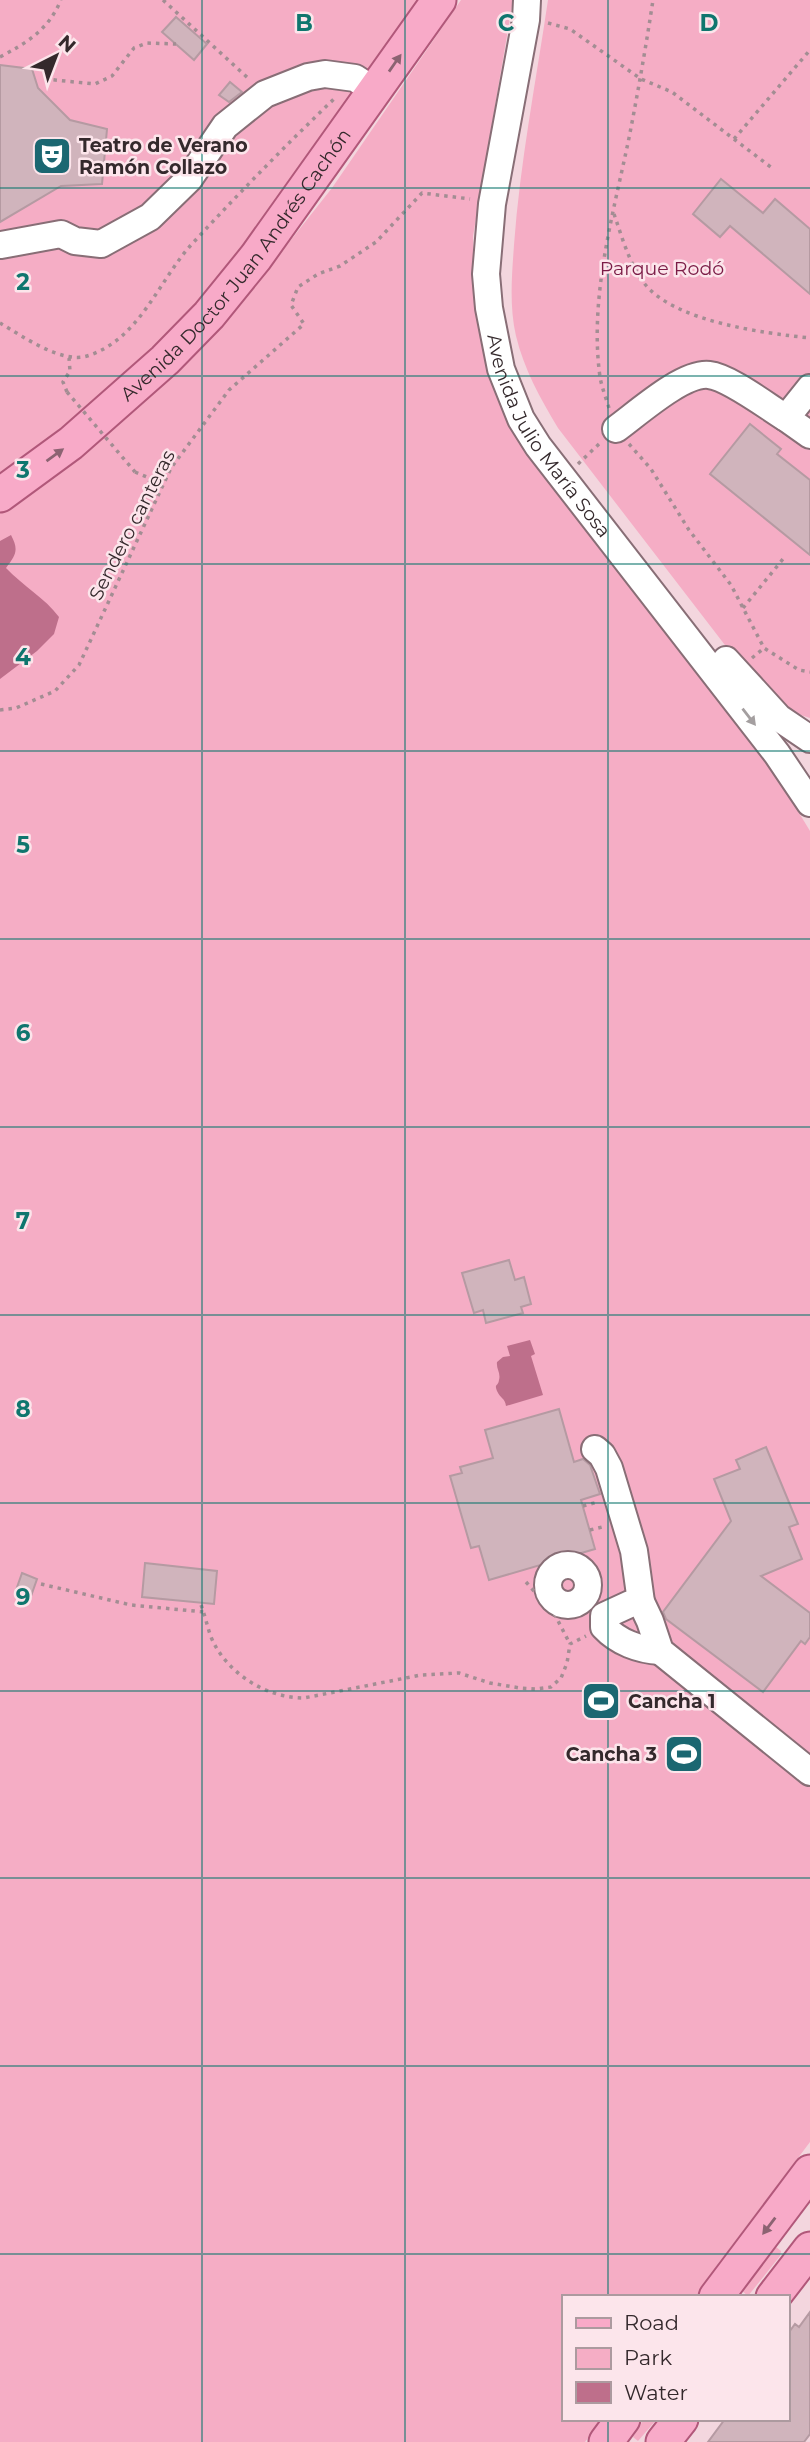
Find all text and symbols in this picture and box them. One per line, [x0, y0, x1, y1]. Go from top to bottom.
text: B [295, 9, 313, 37]
text: C [498, 9, 515, 37]
text: D [700, 9, 719, 37]
north arrow [21, 21, 91, 91]
text: N [54, 30, 80, 57]
one-way arrow [388, 54, 402, 72]
street label: Avenida Doctor Juan Andrés Cachón [116, 124, 355, 406]
place label: Teatro de Verano Ramón Collazo [79, 134, 248, 179]
theatre icon: Teatro de Verano Ramón Collazo [31, 135, 73, 177]
park label: Parque Rodó [600, 257, 724, 280]
text: 2 [16, 268, 30, 296]
street label: Avenida Julio María Sosa [483, 332, 616, 542]
street label: Sendero canteras [84, 446, 180, 604]
one-way arrow [46, 448, 64, 462]
text: 3 [15, 456, 30, 484]
text: 4 [15, 643, 31, 671]
one-way arrow [741, 708, 756, 726]
text: 5 [16, 831, 30, 859]
text: 6 [16, 1019, 31, 1047]
text: 7 [16, 1207, 30, 1235]
text: 8 [15, 1395, 31, 1423]
text: 9 [16, 1583, 30, 1611]
sports icon: Cancha 1 [580, 1680, 622, 1722]
place label: Cancha 1 [628, 1690, 715, 1713]
sports icon: Cancha 3 [663, 1733, 705, 1775]
place label: Cancha 3 [566, 1743, 657, 1766]
one-way arrow [762, 2217, 776, 2235]
legend [562, 2295, 789, 2421]
text: Road [624, 2310, 679, 2335]
text: Park [624, 2345, 672, 2370]
text: Water [624, 2380, 688, 2405]

